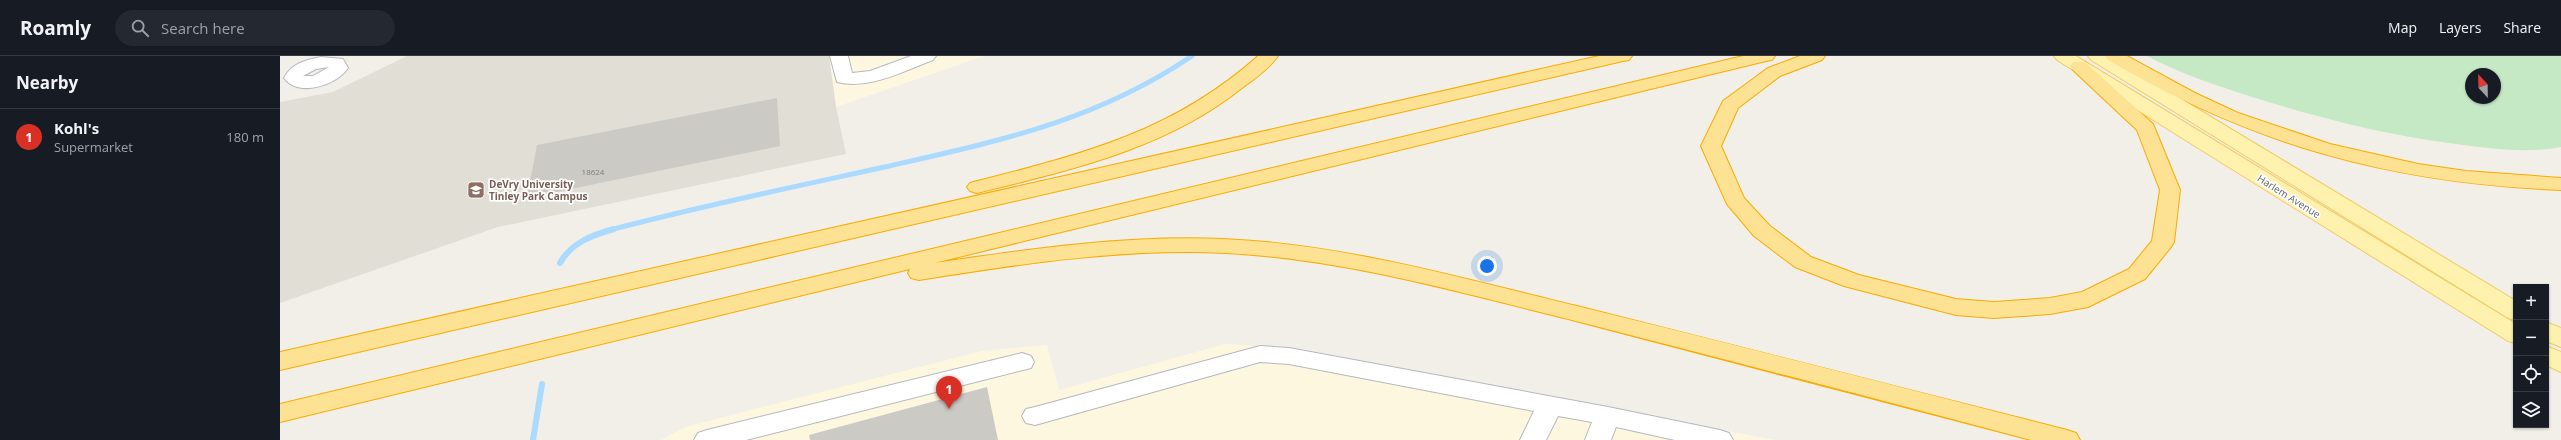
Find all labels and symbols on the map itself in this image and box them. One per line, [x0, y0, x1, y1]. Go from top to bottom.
north arrow [2465, 68, 2501, 104]
house number: 18624 [582, 166, 605, 177]
street label: Harlem Avenue [2255, 171, 2323, 221]
place label: DeVry University Tinley Park Campus [489, 177, 587, 203]
school or university icon: DeVry University Tinley Park Campus [466, 180, 486, 200]
your location [1477, 256, 1497, 276]
pin: 1 [936, 376, 962, 409]

